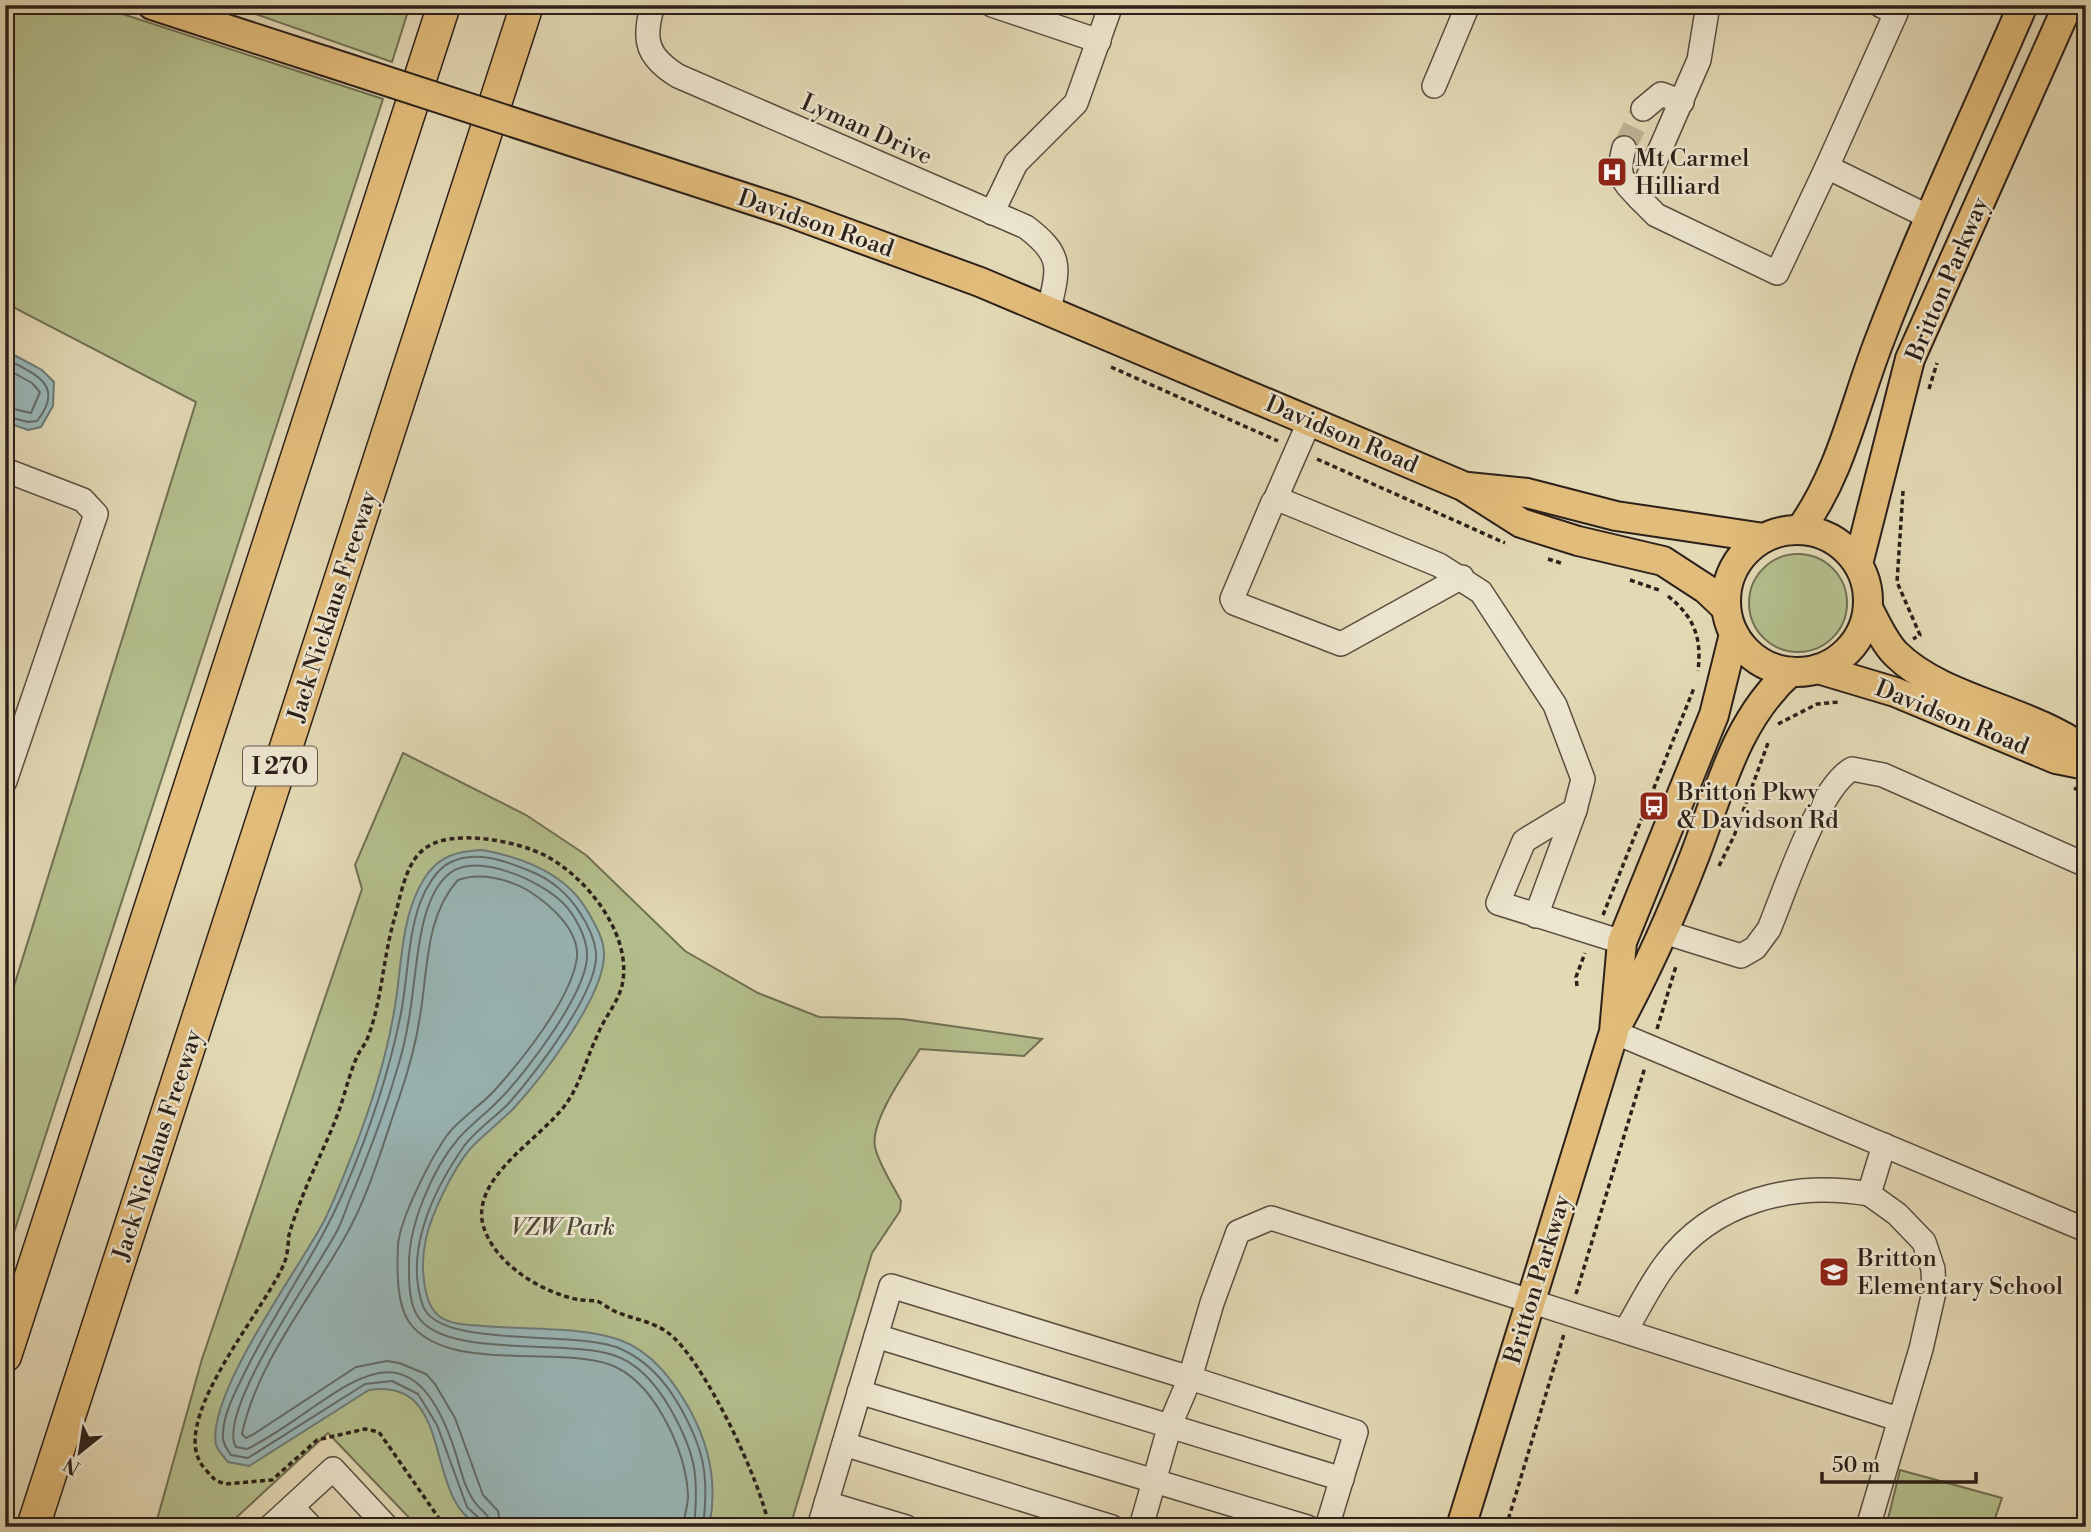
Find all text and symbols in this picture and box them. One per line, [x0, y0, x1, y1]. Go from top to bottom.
street label: Lyman Drive [796, 88, 937, 172]
place label: Mt Carmel Hilliard [1635, 144, 1749, 202]
hospital icon: Mt Carmel Hilliard [1595, 155, 1629, 189]
street label: Davidson Road [734, 183, 898, 265]
street label: Britton Parkway [1900, 193, 1996, 367]
street label: Davidson Road [1261, 389, 1423, 481]
street label: Jack Nicklaus Freeway [281, 487, 385, 726]
street label: Davidson Road [1870, 673, 2033, 763]
road number: I 270 [243, 746, 317, 786]
place label: Britton Pkwy & Davidson Rd [1676, 778, 1839, 836]
bus stop icon: Britton Pkwy & Davidson Rd [1637, 789, 1671, 823]
street label: Jack Nicklaus Freeway [106, 1026, 210, 1265]
street label: Britton Parkway [1498, 1191, 1578, 1368]
park label: VZW Park [511, 1213, 615, 1243]
place label: Britton Elementary School [1856, 1244, 2063, 1302]
school or university icon: Britton Elementary School [1817, 1255, 1851, 1289]
north arrow [46, 1416, 116, 1486]
scale bar [1822, 1441, 1976, 1485]
text: N [59, 1452, 85, 1480]
text: 50 m [1832, 1453, 1880, 1479]

